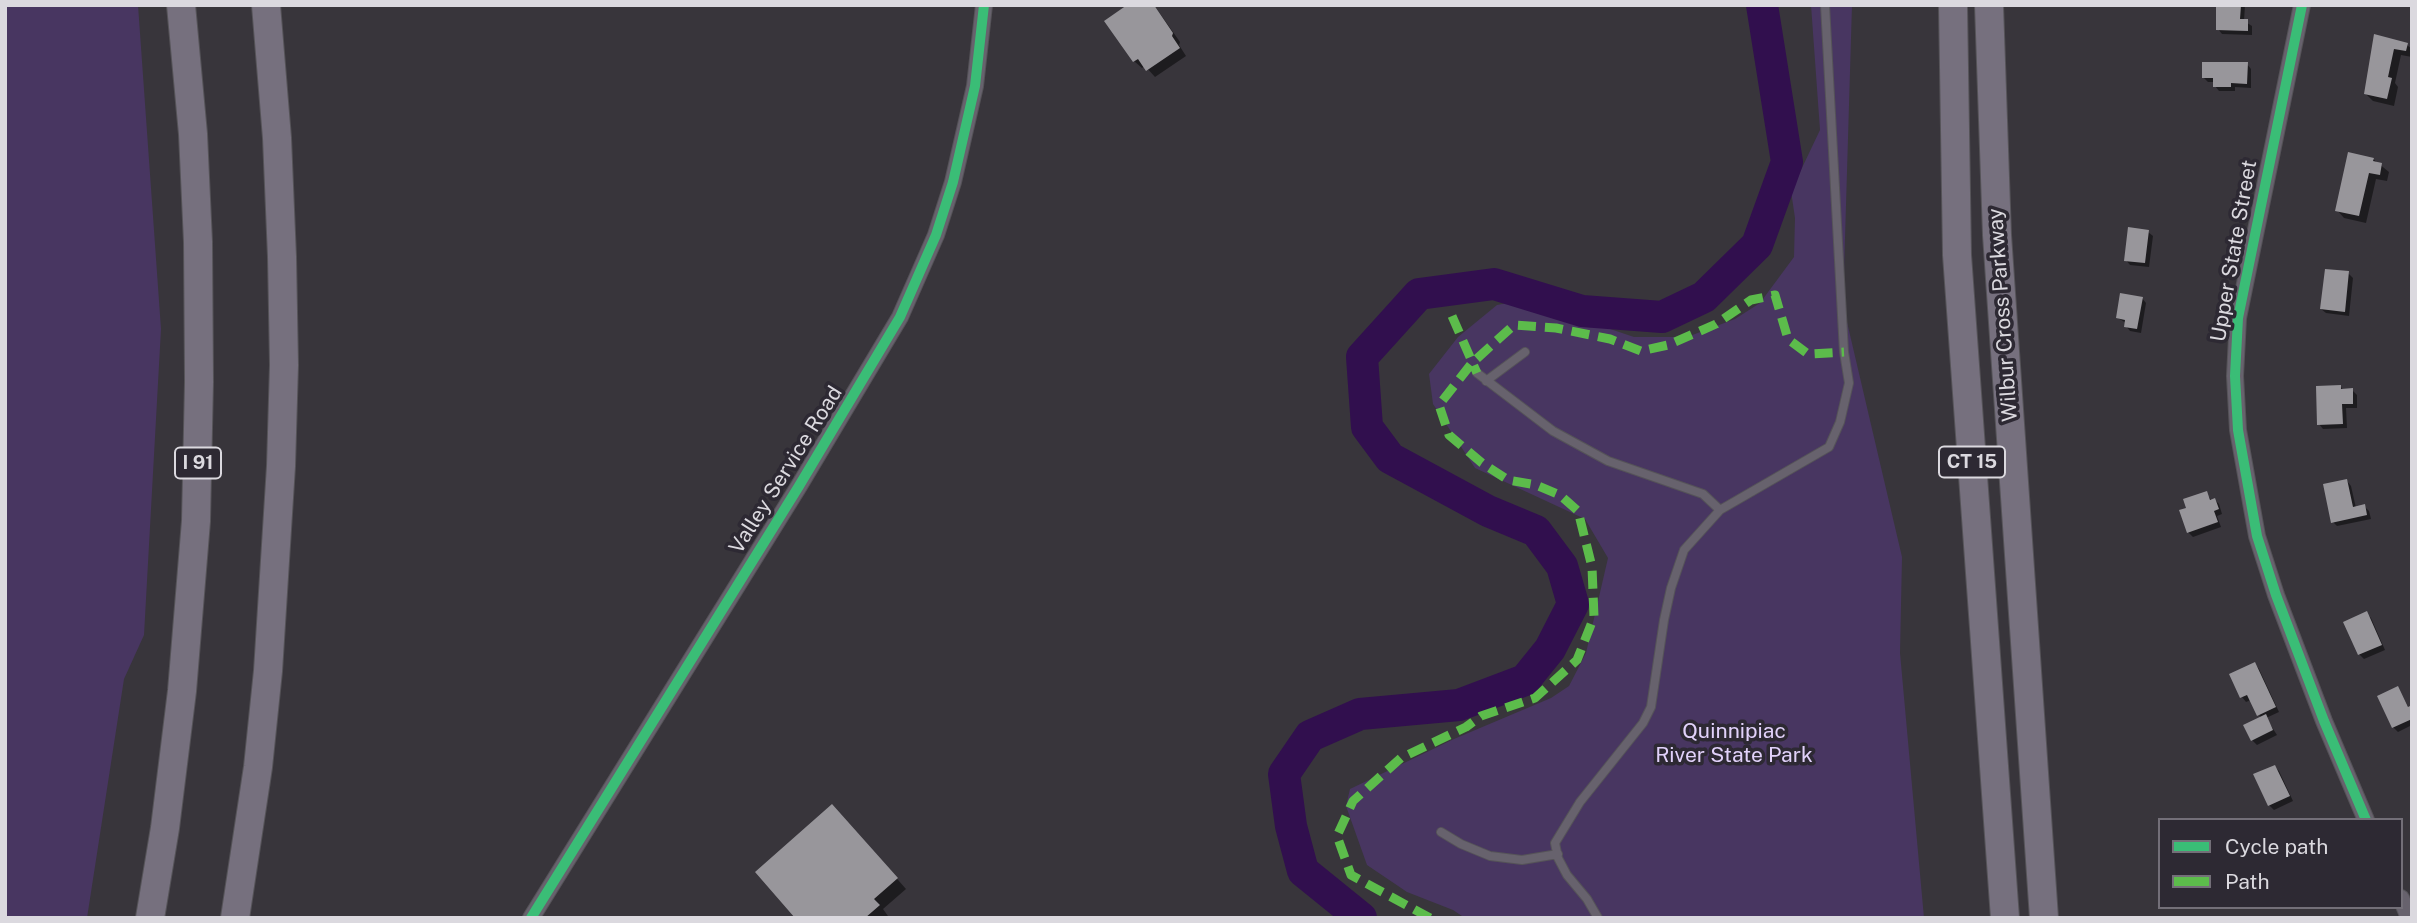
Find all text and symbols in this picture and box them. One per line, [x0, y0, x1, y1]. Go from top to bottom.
street label: Upper State Street [2206, 158, 2262, 344]
street label: Wilbur Cross Parkway [1983, 207, 2023, 423]
street label: Valley Service Road [724, 381, 848, 559]
road number: CT 15 [1939, 446, 2005, 477]
road number: I 91 [175, 447, 221, 478]
park label: Quinnipiac River State Park [1655, 719, 1813, 769]
legend [2158, 818, 2403, 909]
text: Cycle path [2225, 834, 2328, 859]
text: Path [2225, 869, 2270, 894]

